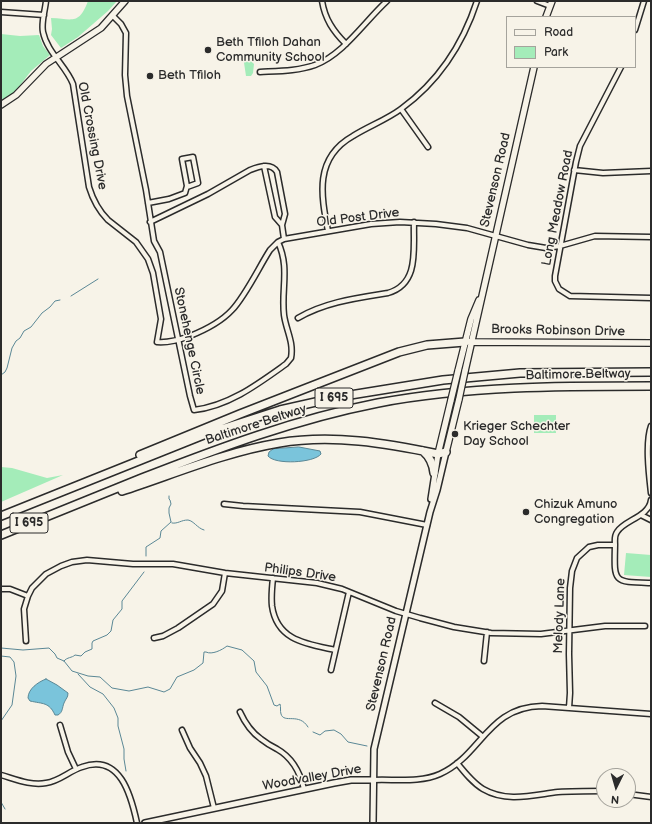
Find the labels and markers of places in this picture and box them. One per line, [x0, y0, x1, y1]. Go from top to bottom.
place label: Beth Tfiloh Dahan Community School [216, 35, 325, 66]
marker: Beth Tfiloh Dahan Community School [203, 45, 213, 55]
place label: Beth Tfiloh [158, 68, 221, 84]
marker: Beth Tfiloh [145, 71, 155, 81]
place label: Krieger Schechter Day School [463, 419, 570, 450]
marker: Krieger Schechter Day School [450, 429, 460, 439]
place label: Chizuk Amuno Congregation [534, 497, 617, 528]
marker: Chizuk Amuno Congregation [521, 507, 531, 517]

